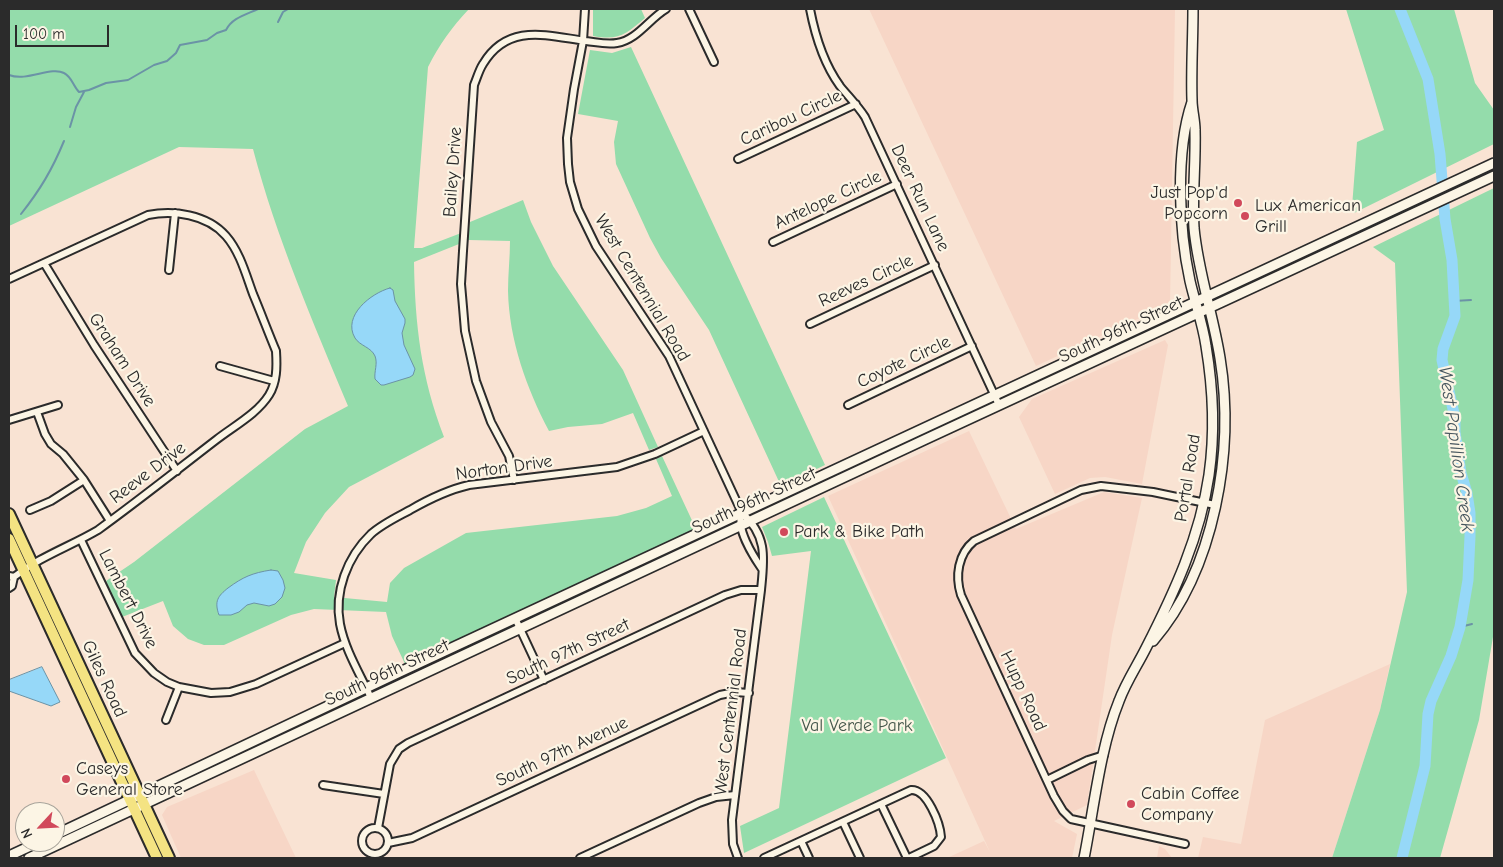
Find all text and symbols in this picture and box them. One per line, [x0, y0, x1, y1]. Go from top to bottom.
scale bar [18, 15, 111, 47]
text: 100 m [23, 25, 65, 43]
street label: Caribou Circle [737, 85, 845, 151]
street label: Bailey Drive [439, 126, 467, 218]
street label: Deer Run Lane [886, 141, 954, 255]
street label: Antelope Circle [771, 166, 885, 234]
place label: Just Pop'd Popcorn [1150, 182, 1228, 224]
place label: Lux American Grill [1255, 195, 1361, 238]
marker: Just Pop'd Popcorn [1232, 197, 1244, 209]
marker: Lux American Grill [1239, 210, 1251, 222]
street label: West Centennial Road [590, 211, 694, 365]
street label: Reeves Circle [815, 250, 917, 312]
street label: South 96th Street [1055, 292, 1187, 368]
street label: Graham Drive [84, 309, 160, 411]
street label: Coyote Circle [854, 331, 954, 393]
water label: West Papillion Creek [1433, 365, 1479, 533]
street label: Portal Road [1170, 432, 1206, 524]
street label: Reeve Drive [106, 437, 190, 509]
street label: Norton Drive [454, 451, 554, 485]
street label: South 96th Street [688, 463, 820, 539]
place label: Park & Bike Path [794, 521, 924, 543]
marker: Park & Bike Path [778, 526, 790, 538]
street label: Lambert Drive [94, 546, 162, 652]
street label: South 97th Street [503, 614, 633, 690]
street label: West Centennial Road [710, 627, 752, 797]
street label: South 96th Street [321, 635, 453, 711]
street label: Giles Road [77, 637, 131, 721]
street label: Hupp Road [995, 647, 1051, 735]
street label: South 97th Avenue [493, 712, 631, 792]
park label: Val Verde Park [801, 715, 913, 737]
place label: Caseys General Store [76, 758, 183, 801]
marker: Caseys General Store [60, 773, 72, 785]
place label: Cabin Coffee Company [1141, 783, 1239, 826]
marker: Cabin Coffee Company [1125, 798, 1137, 810]
north arrow [15, 802, 65, 852]
text: N [17, 825, 36, 841]

